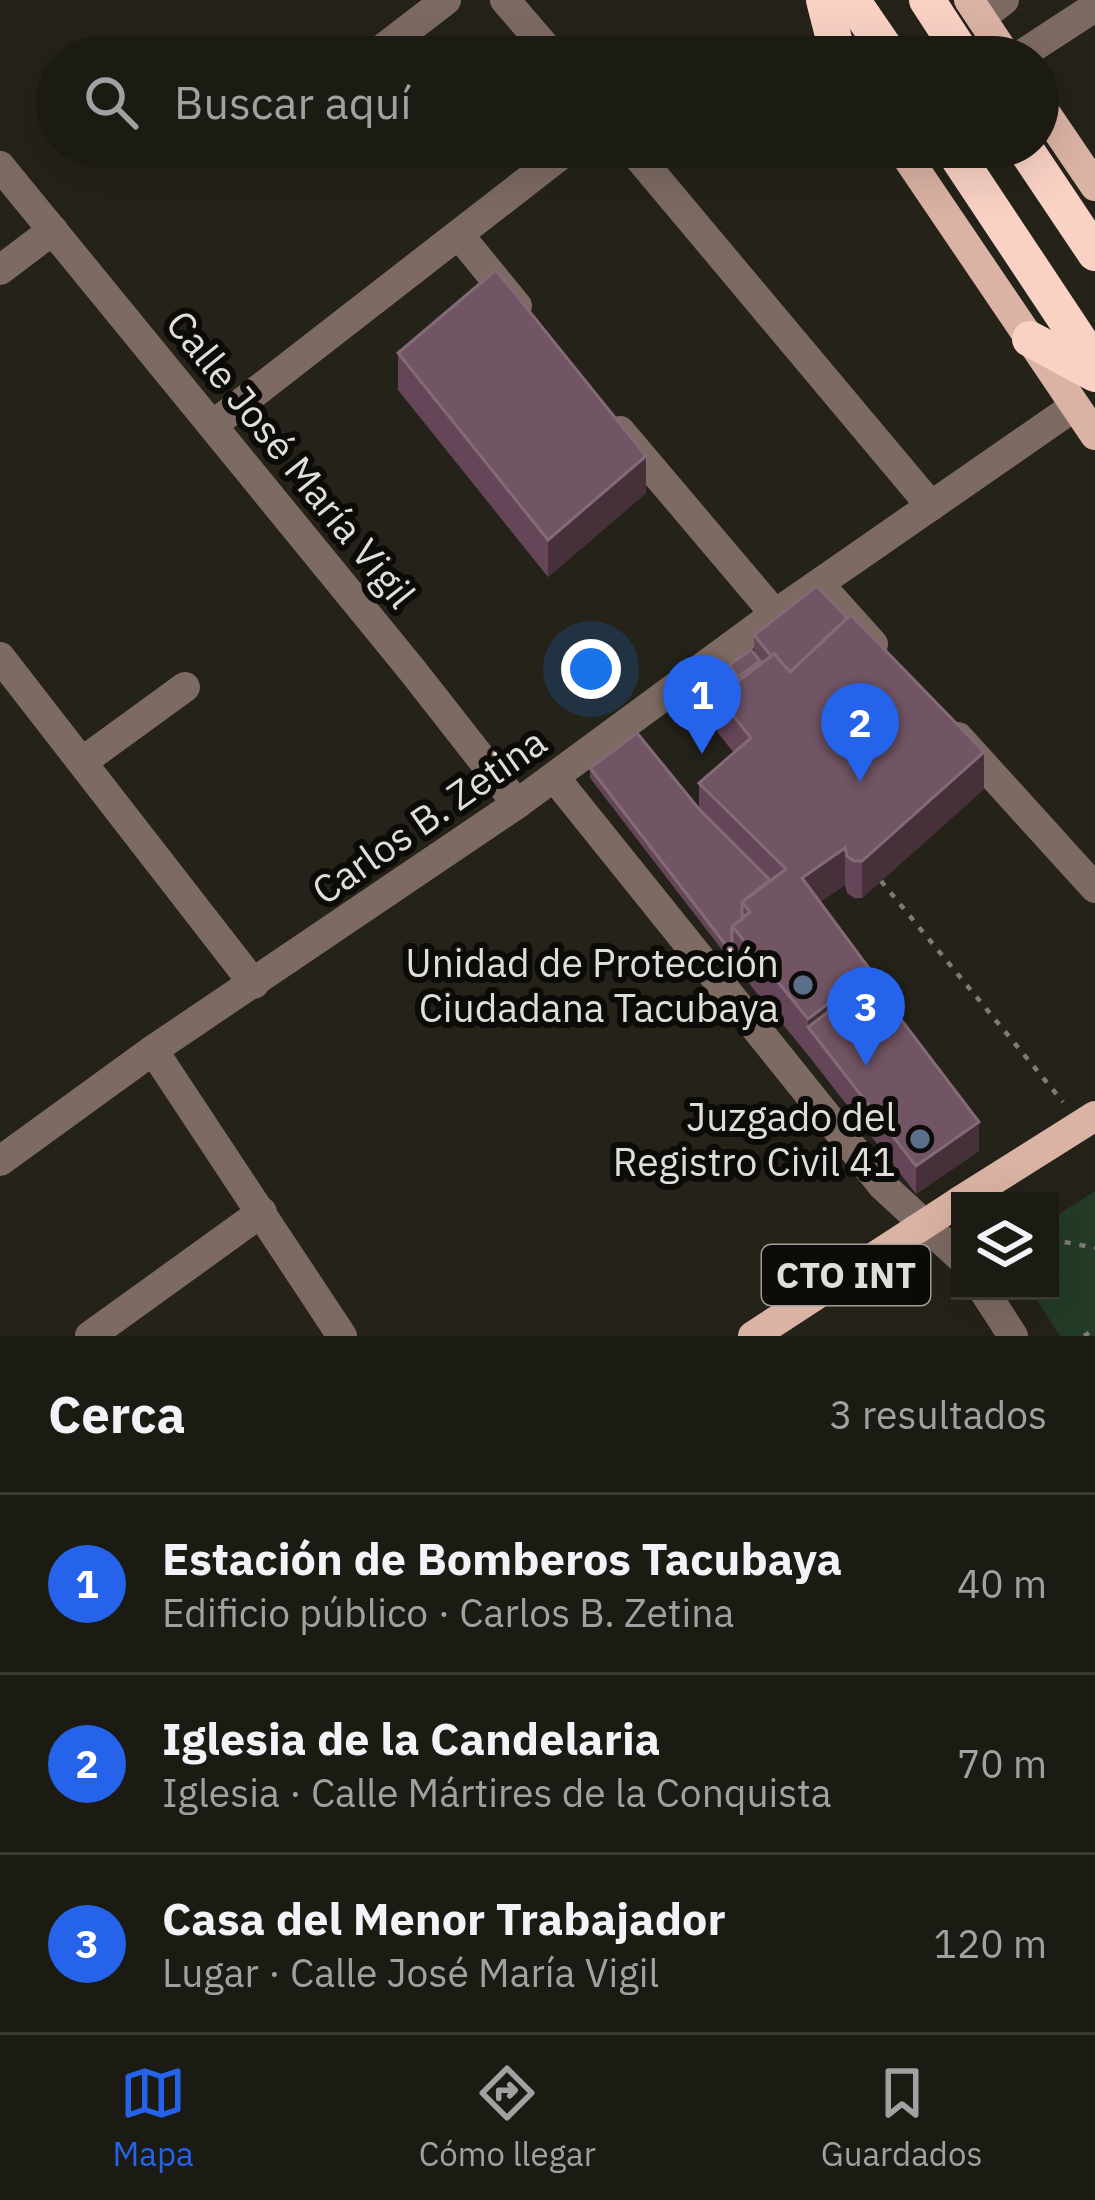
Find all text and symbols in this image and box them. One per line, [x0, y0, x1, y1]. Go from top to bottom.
search box [36, 36, 1059, 168]
icon: search [78, 69, 144, 135]
text: Buscar aquí [174, 73, 412, 131]
street label: Calle José María Vigil [155, 299, 427, 618]
your location [561, 639, 621, 699]
pin: 1 [663, 655, 741, 754]
pin: 2 [821, 683, 899, 782]
street label: Carlos B. Zetina [301, 716, 556, 915]
place label: Unidad de Protección Ciudadana Tacubaya [405, 937, 779, 1033]
pin: 3 [827, 967, 905, 1066]
marker: Unidad de Protección Ciudadana Tacubaya [790, 972, 816, 998]
place label: Juzgado del Registro Civil 41 [613, 1091, 896, 1187]
marker: Juzgado del Registro Civil 41 [907, 1126, 933, 1152]
map controls [951, 1192, 1059, 1300]
button: layers [951, 1192, 1059, 1300]
road number: CTO INT [762, 1245, 930, 1305]
text: Cerca [48, 1381, 186, 1447]
text: 3 resultados [829, 1389, 1047, 1440]
text: Estación de Bomberos Tacubaya [162, 1529, 842, 1587]
text: 1 [75, 1558, 99, 1609]
text: 40 m [957, 1558, 1047, 1609]
text: Edificio público · Carlos B. Zetina [162, 1587, 734, 1638]
text: Iglesia de la Candelaria [162, 1709, 660, 1767]
text: 2 [75, 1738, 99, 1789]
text: 70 m [957, 1738, 1047, 1789]
text: Iglesia · Calle Mártires de la Conquista [162, 1767, 832, 1818]
text: Casa del Menor Trabajador [162, 1889, 726, 1947]
text: 3 [75, 1918, 99, 1969]
text: 120 m [934, 1918, 1047, 1969]
text: Lugar · Calle José María Vigil [162, 1947, 659, 1998]
tab: Mapa [113, 2060, 194, 2175]
tab: Cómo llegar [419, 2060, 596, 2175]
tab: Guardados [821, 2060, 982, 2175]

